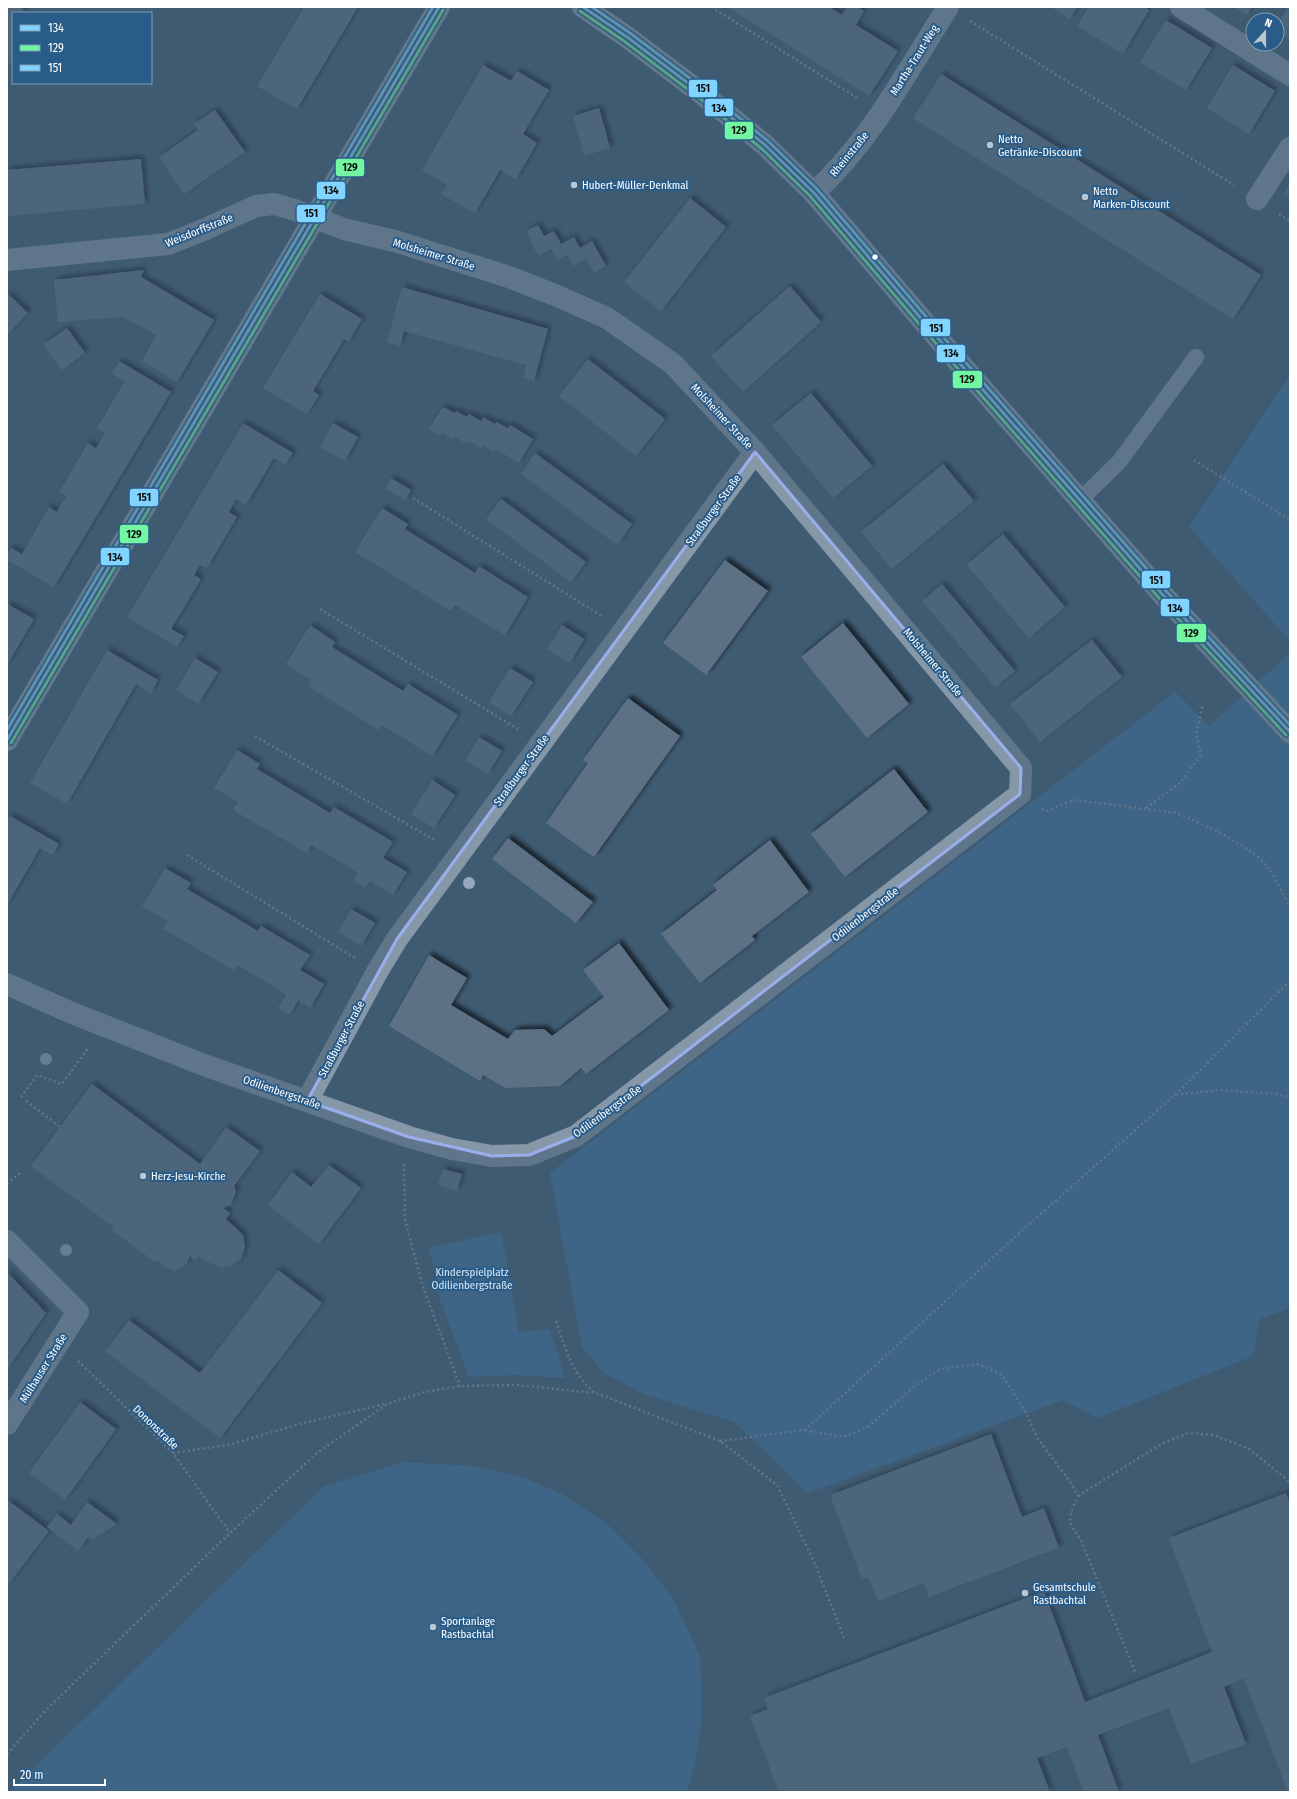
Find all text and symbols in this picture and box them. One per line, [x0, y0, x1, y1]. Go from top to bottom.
legend [12, 12, 152, 84]
north arrow [1245, 12, 1285, 52]
text: N [1263, 16, 1274, 30]
text: 134 [48, 21, 64, 35]
street label: Martha-Traut-Weg [888, 22, 942, 98]
text: 129 [48, 41, 64, 55]
text: 151 [48, 61, 62, 75]
line badge: 151 [688, 79, 718, 98]
text: 151 [696, 82, 710, 95]
line badge: 134 [704, 98, 734, 117]
text: 134 [711, 102, 727, 115]
line badge: 129 [724, 121, 754, 140]
text: 129 [731, 124, 747, 137]
street label: Rheinstraße [827, 129, 872, 180]
place label: Netto Getränke-Discount [998, 133, 1082, 159]
marker: Netto Getränke-Discount [985, 140, 995, 150]
line badge: 129 [335, 158, 365, 177]
text: 129 [342, 161, 358, 174]
place label: Hubert-Müller-Denkmal [582, 179, 689, 192]
marker: Hubert-Müller-Denkmal [569, 180, 579, 190]
line badge: 134 [316, 181, 346, 200]
text: 134 [323, 184, 339, 197]
place label: Netto Marken-Discount [1093, 185, 1170, 211]
marker: Netto Marken-Discount [1080, 192, 1090, 202]
line badge: 151 [296, 204, 326, 223]
text: 151 [304, 207, 318, 220]
street label: Weisdorffstraße [163, 211, 235, 250]
street label: Molsheimer Straße [391, 236, 476, 273]
unlabelled marker [870, 252, 880, 262]
line badge: 151 [920, 318, 951, 337]
text: 151 [929, 322, 943, 335]
line badge: 134 [936, 344, 966, 363]
text: 134 [943, 347, 959, 360]
line badge: 129 [952, 370, 983, 389]
text: 129 [959, 373, 975, 386]
street label: Molsheimer Straße [688, 381, 755, 452]
street label: Straßburger Straße [683, 472, 744, 549]
line badge: 151 [129, 488, 159, 507]
text: 151 [137, 491, 151, 504]
line badge: 129 [119, 524, 149, 544]
text: 129 [126, 528, 142, 541]
line badge: 134 [100, 547, 130, 566]
text: 134 [107, 551, 123, 564]
line badge: 151 [1141, 570, 1171, 589]
text: 151 [1149, 574, 1163, 587]
line badge: 134 [1160, 598, 1190, 617]
text: 134 [1167, 602, 1183, 615]
line badge: 129 [1176, 623, 1207, 643]
street label: Molsheimer Straße [900, 626, 965, 699]
text: 129 [1183, 627, 1199, 640]
street label: Straßburger Straße [491, 732, 552, 809]
street label: Odilienbergstraße [829, 884, 901, 944]
street label: Straßburger Straße [316, 999, 367, 1080]
street label: Odilienbergstraße [241, 1073, 322, 1112]
street label: Odilienbergstraße [571, 1082, 644, 1140]
place label: Herz-Jesu-Kirche [151, 1170, 226, 1183]
marker: Herz-Jesu-Kirche [138, 1171, 148, 1181]
park label: Kinderspielplatz Odilienbergstraße [431, 1266, 513, 1292]
street label: Mülhauser Straße [17, 1331, 70, 1405]
street label: Dononstraße [130, 1403, 181, 1452]
place label: Gesamtschule Rastbachtal [1033, 1581, 1096, 1607]
marker: Gesamtschule Rastbachtal [1020, 1588, 1030, 1598]
place label: Sportanlage Rastbachtal [441, 1615, 495, 1641]
marker: Sportanlage Rastbachtal [428, 1622, 438, 1632]
scale bar [14, 1761, 105, 1787]
text: 20 m [20, 1768, 44, 1782]

